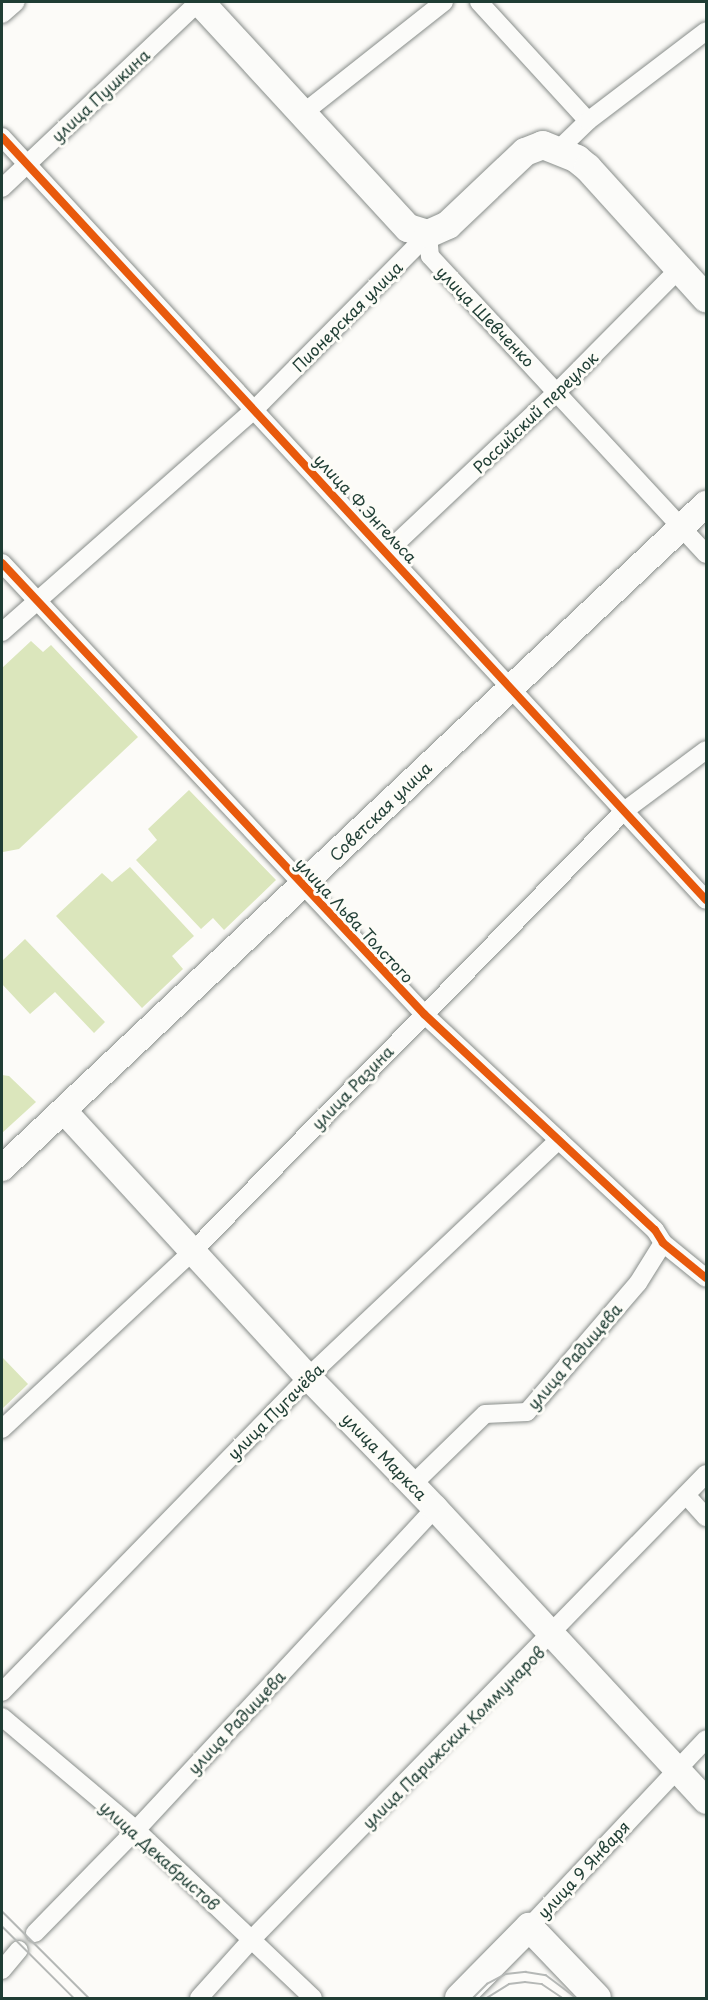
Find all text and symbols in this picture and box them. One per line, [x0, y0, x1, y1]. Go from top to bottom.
street label: улица Пушкина [47, 44, 153, 146]
street label: Пионерская улица [288, 257, 406, 375]
street label: улица Шевченко [433, 261, 539, 371]
street label: Российский переулок [469, 348, 601, 476]
street label: улица Ф.Энгельса [310, 449, 422, 567]
street label: Советская улица [325, 757, 435, 865]
street label: улица Льва Толстого [292, 853, 418, 987]
street label: улица Разина [307, 1041, 397, 1133]
street label: улица Радищева [523, 1299, 625, 1413]
street label: улица Пугачёва [223, 1359, 327, 1463]
street label: улица Маркса [338, 1408, 432, 1504]
street label: улица Парижских Коммунаров [358, 1642, 548, 1832]
street label: улица Радищева [183, 1666, 289, 1778]
street label: улица Декабристов [96, 1796, 224, 1914]
street label: улица 9 Января [533, 1816, 633, 1922]

